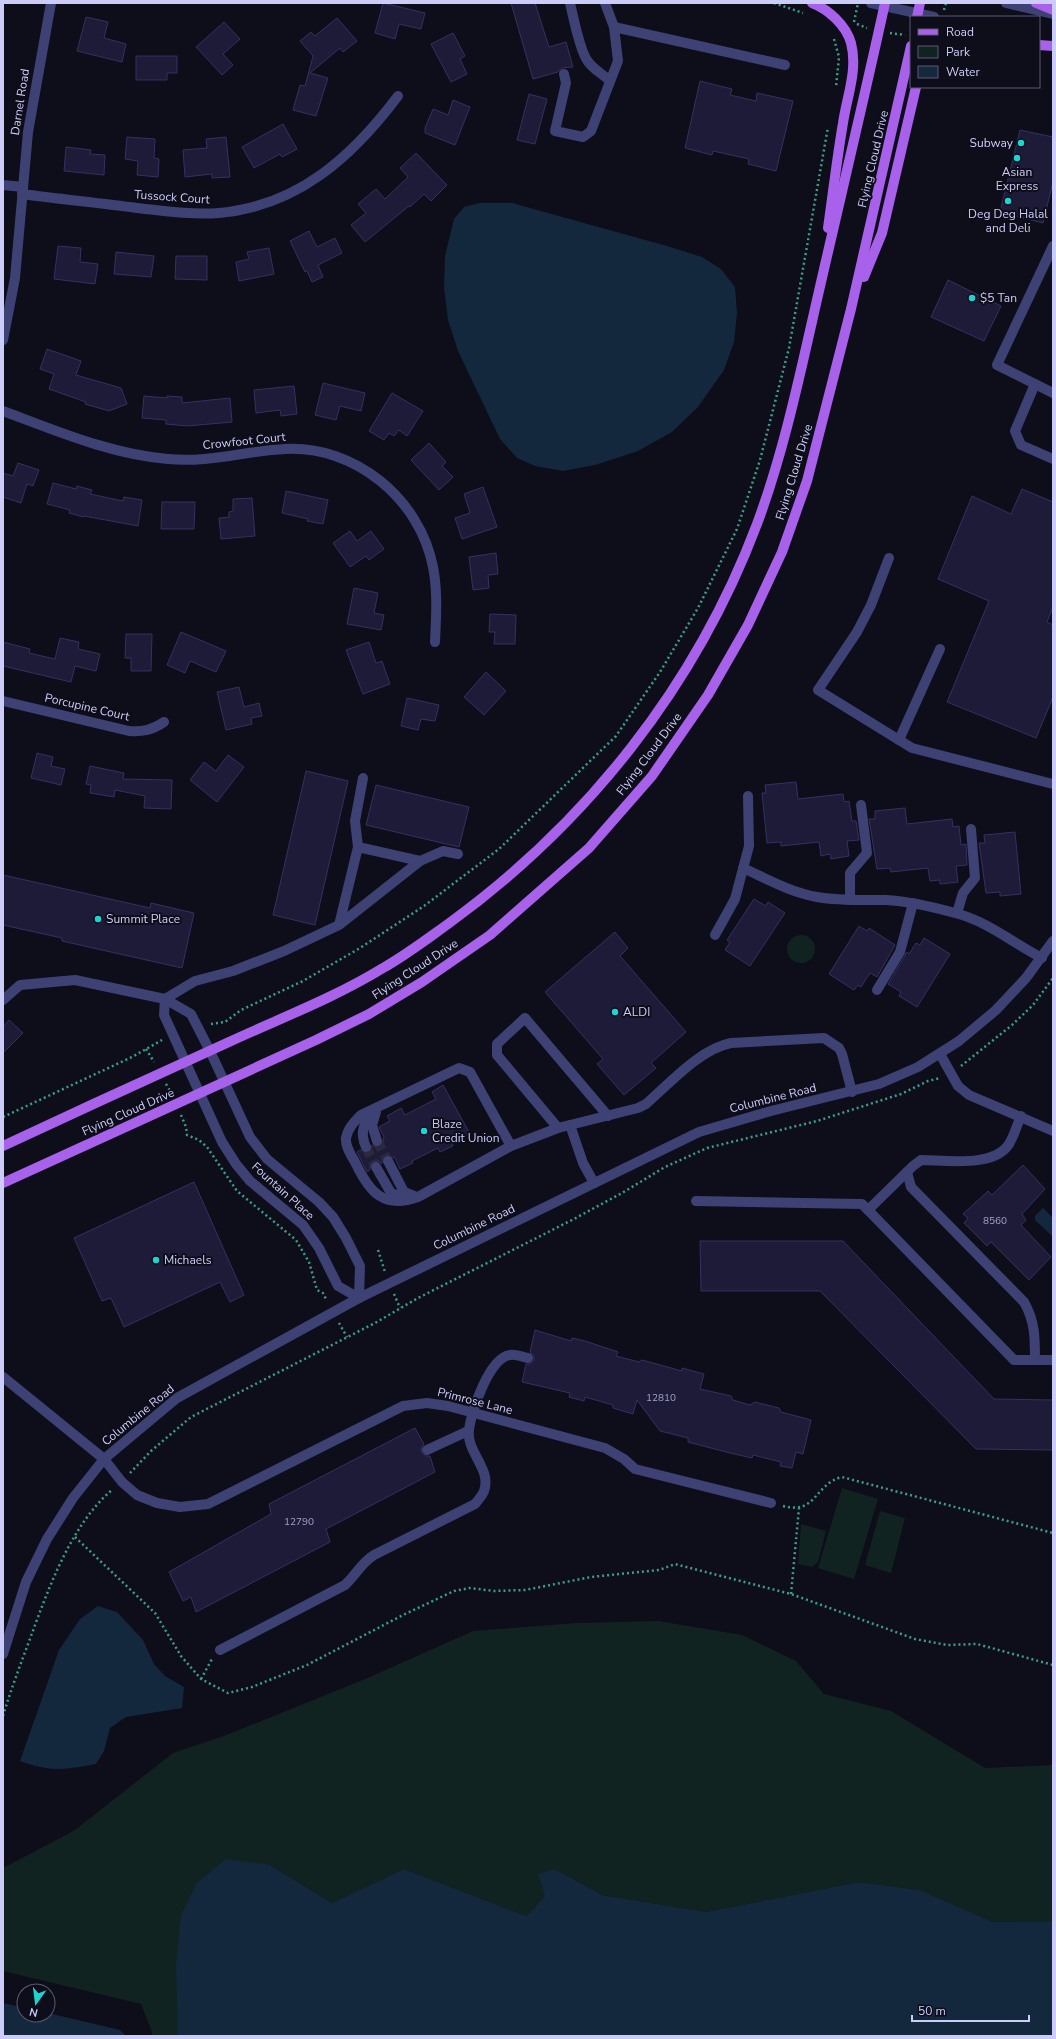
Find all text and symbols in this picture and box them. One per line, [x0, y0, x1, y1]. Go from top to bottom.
legend [910, 16, 1040, 88]
text: Road [946, 24, 974, 40]
text: Park [946, 44, 971, 60]
text: Water [946, 64, 980, 80]
street label: Darnel Road [7, 67, 33, 137]
street label: Flying Cloud Drive [854, 109, 892, 209]
place label: Subway [970, 135, 1014, 151]
marker: Subway [1016, 138, 1026, 148]
marker: Asian Express [1012, 153, 1022, 163]
place label: Asian Express [996, 164, 1038, 194]
street label: Tussock Court [134, 186, 211, 208]
marker: Deg Deg Halal and Deli [1003, 196, 1013, 206]
place label: Deg Deg Halal and Deli [968, 206, 1048, 236]
place label: $5 Tan [980, 290, 1017, 306]
marker: $5 Tan [967, 293, 977, 303]
street label: Flying Cloud Drive [772, 422, 816, 522]
street label: Crowfoot Court [202, 429, 287, 453]
street label: Porcupine Court [43, 689, 132, 725]
street label: Flying Cloud Drive [613, 709, 685, 799]
place label: Summit Place [106, 911, 180, 927]
marker: Summit Place [93, 914, 103, 924]
street label: Flying Cloud Drive [369, 935, 461, 1003]
place label: ALDI [623, 1004, 650, 1020]
marker: ALDI [610, 1007, 620, 1017]
street label: Columbine Road [728, 1079, 818, 1117]
street label: Flying Cloud Drive [79, 1084, 177, 1140]
place label: Blaze Credit Union [432, 1116, 500, 1146]
marker: Blaze Credit Union [419, 1126, 429, 1136]
street label: Fountain Place [248, 1159, 318, 1223]
street label: Columbine Road [431, 1200, 517, 1254]
house number: 8560 [983, 1214, 1007, 1228]
place label: Michaels [164, 1252, 212, 1268]
marker: Michaels [151, 1255, 161, 1265]
street label: Columbine Road [98, 1381, 178, 1449]
street label: Primrose Lane [436, 1384, 514, 1418]
house number: 12810 [646, 1391, 676, 1405]
house number: 12790 [284, 1515, 314, 1529]
north arrow [16, 1983, 56, 2023]
scale bar [912, 1997, 1029, 2023]
text: 50 m [918, 2003, 946, 2019]
text: N [28, 2004, 40, 2020]

